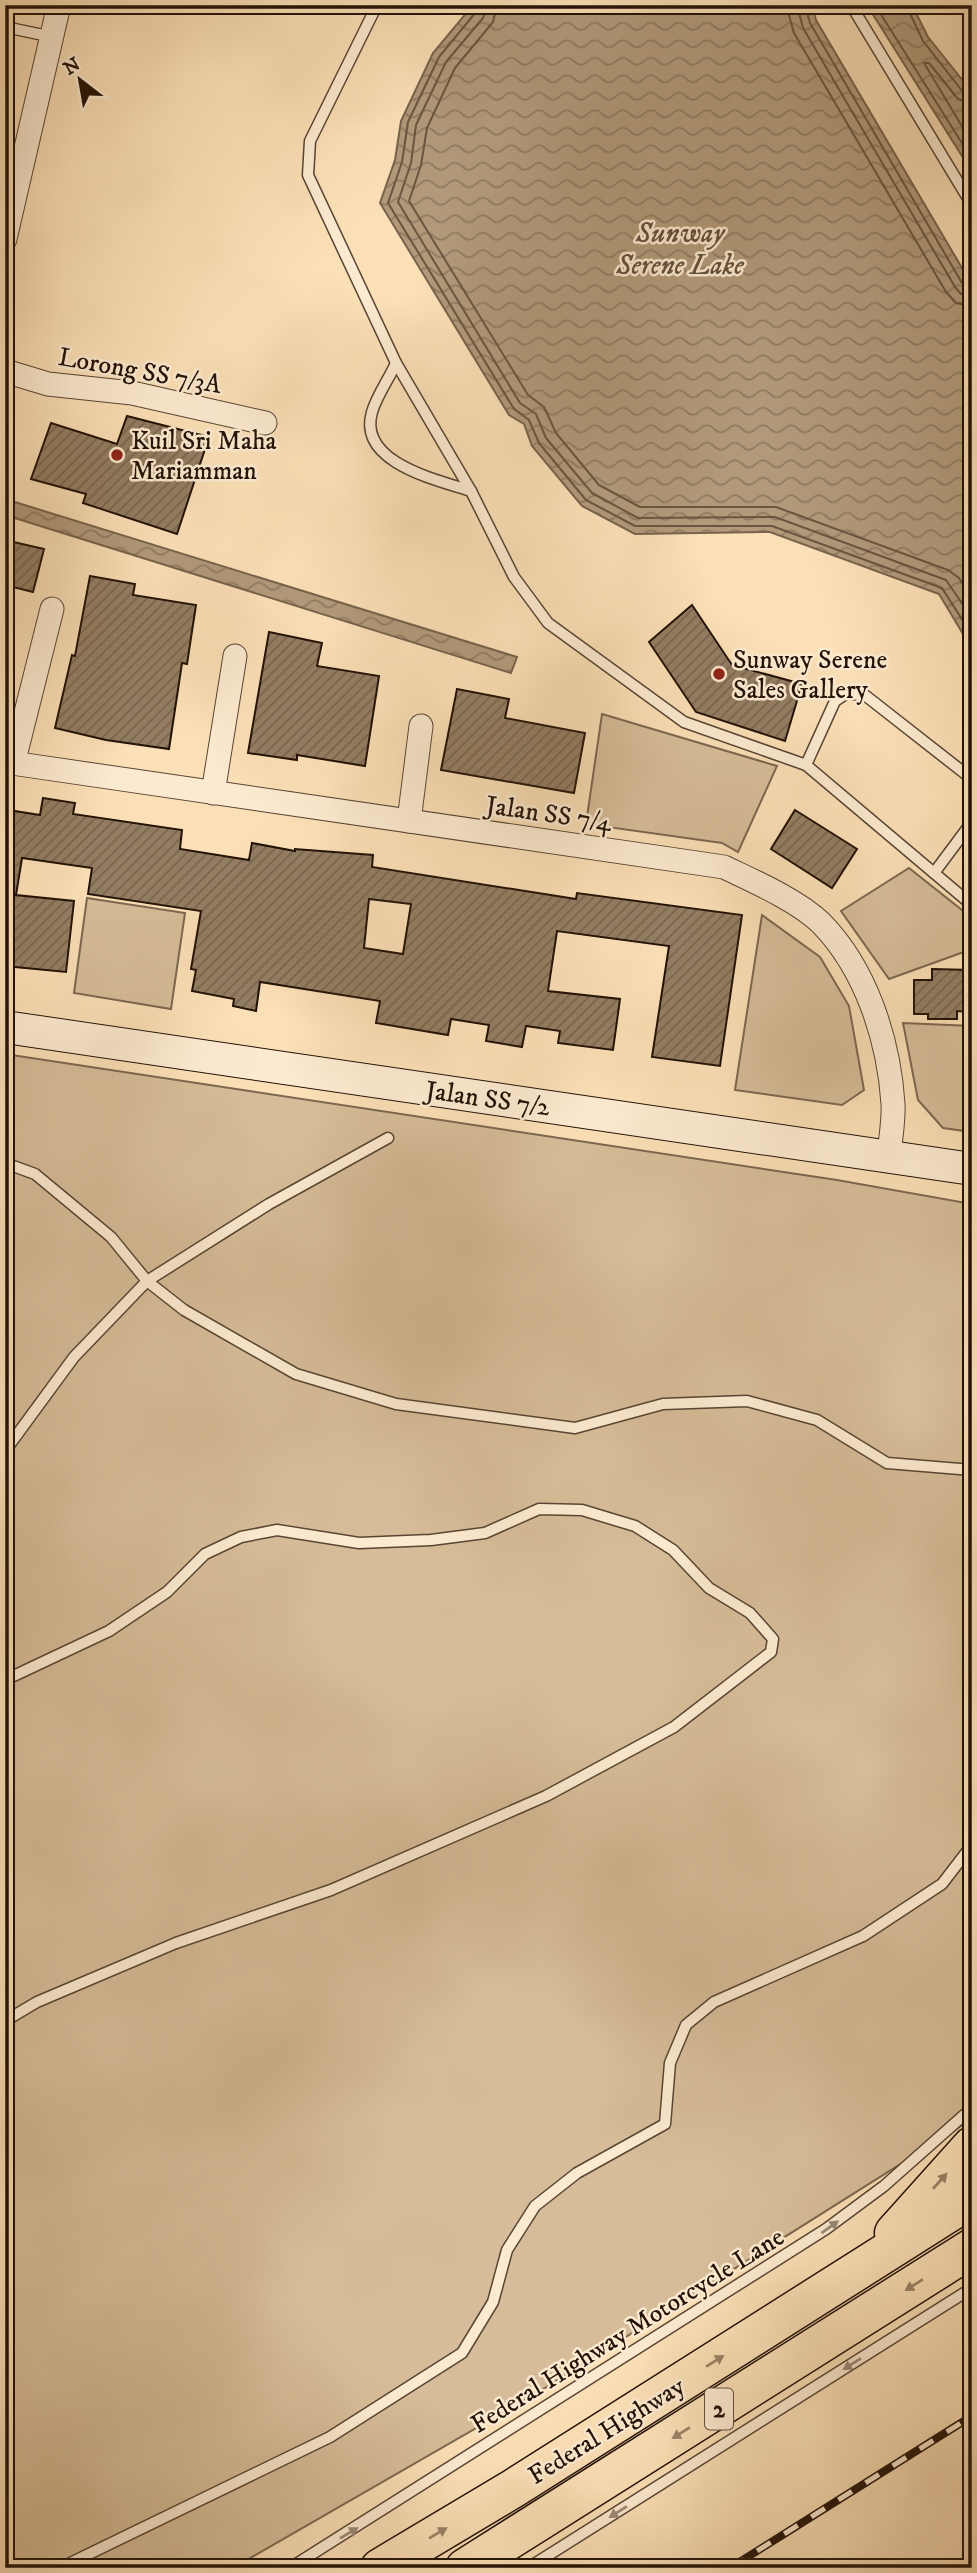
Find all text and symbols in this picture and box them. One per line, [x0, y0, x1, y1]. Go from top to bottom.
north arrow [46, 46, 116, 116]
text: N [59, 53, 85, 81]
water label: Sunway Serene Lake [615, 216, 745, 283]
street label: Lorong SS 7/3A [56, 341, 224, 402]
place label: Kuil Sri Maha Mariamman [131, 425, 277, 488]
marker: Kuil Sri Maha Mariamman [109, 447, 125, 463]
place label: Sunway Serene Sales Gallery [733, 644, 887, 707]
marker: Sunway Serene Sales Gallery [711, 666, 727, 682]
street label: Jalan SS 7/4 [482, 789, 615, 840]
street label: Jalan SS 7/2 [422, 1074, 552, 1125]
one-way arrow [932, 2172, 948, 2190]
one-way arrow [821, 2220, 839, 2234]
street label: Federal Highway Motorcycle Lane [465, 2221, 789, 2439]
one-way arrow [904, 2278, 924, 2291]
one-way arrow [705, 2355, 725, 2368]
one-way arrow [842, 2357, 861, 2370]
street label: Federal Highway [522, 2369, 690, 2491]
road number: 2 [705, 2388, 733, 2430]
one-way arrow [671, 2427, 691, 2440]
one-way arrow [609, 2506, 628, 2518]
one-way arrow [339, 2527, 358, 2539]
one-way arrow [429, 2527, 448, 2539]

